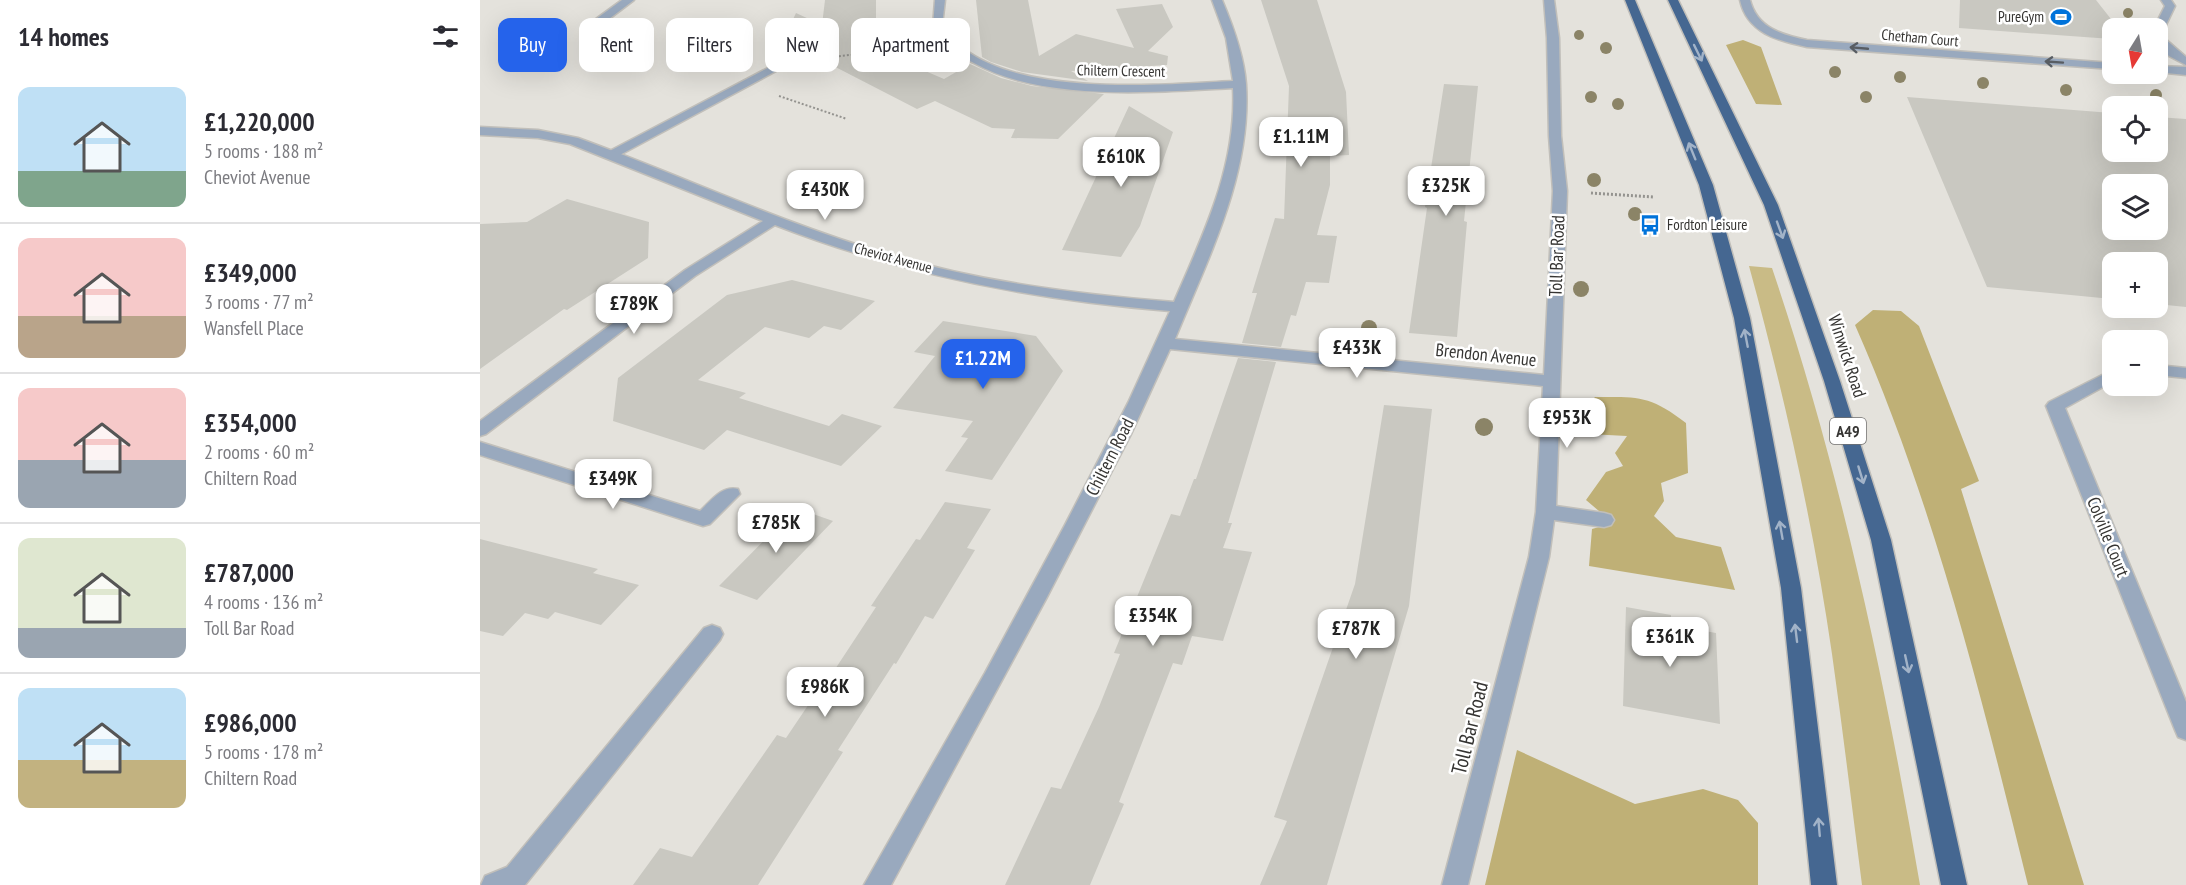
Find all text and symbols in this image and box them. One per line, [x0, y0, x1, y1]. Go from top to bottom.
sports icon: PureGym [2049, 5, 2073, 29]
place label: PureGym [1998, 7, 2044, 26]
chip: Buy [498, 18, 567, 72]
chip: Rent [579, 18, 654, 72]
chip: Filters [666, 18, 753, 72]
chip: New [765, 18, 839, 72]
chip: Apartment [851, 18, 970, 72]
north arrow [2102, 18, 2168, 84]
map controls [2102, 18, 2168, 396]
text: 14 homes [18, 20, 109, 53]
icon: filters [429, 20, 462, 53]
street label: Chetham Court [1881, 25, 1959, 50]
one-way arrow [1850, 42, 1870, 53]
one-way arrow [1693, 43, 1705, 61]
one-way arrow [2044, 56, 2064, 67]
street label: Chiltern Crescent [1077, 60, 1165, 81]
button: locate [2102, 96, 2168, 162]
text: £1,220,000 [204, 105, 315, 138]
icon: home [66, 111, 138, 183]
pin: £1.11M [1252, 117, 1350, 168]
text: £1.11M [1273, 123, 1329, 149]
pin: £610K [1079, 137, 1163, 188]
text: 5 rooms · 188 m² [204, 138, 323, 164]
text: £610K [1097, 143, 1145, 169]
one-way arrow [1686, 143, 1697, 161]
text: Cheviot Avenue [204, 164, 310, 190]
pin: £325K [1404, 166, 1488, 217]
pin: £430K [783, 170, 867, 221]
text: £325K [1422, 172, 1470, 198]
button: layers [2102, 174, 2168, 240]
text: £430K [801, 176, 849, 202]
bus stop icon: Fordton Leisure [1638, 213, 1662, 237]
street label: Toll Bar Road [1544, 215, 1569, 297]
place label: Fordton Leisure [1667, 215, 1747, 234]
one-way arrow [1775, 220, 1786, 238]
street label: Cheviot Avenue [852, 238, 934, 277]
button: + [2102, 252, 2168, 318]
text: £349,000 [204, 256, 297, 289]
icon: home [66, 262, 138, 334]
pin: £789K [592, 284, 676, 335]
text: 3 rooms · 77 m² [204, 289, 314, 315]
text: £789K [610, 290, 658, 316]
street label: Winwick Road [1823, 311, 1872, 400]
text: Wansfell Place [204, 315, 304, 341]
pin: £433K [1315, 328, 1399, 379]
one-way arrow [1740, 329, 1751, 349]
button: − [2102, 330, 2168, 396]
text: £433K [1333, 334, 1381, 360]
street label: Brendon Avenue [1435, 338, 1538, 371]
pin: £1.22M [934, 339, 1032, 390]
text: £1.22M [955, 345, 1011, 371]
pin: £953K [1525, 398, 1609, 449]
text: £953K [1543, 404, 1591, 430]
text: £354,000 [204, 406, 297, 439]
icon: home [66, 412, 138, 484]
street label: Chiltern Road [1080, 414, 1139, 499]
road number: A49 [1830, 418, 1866, 444]
text: 2 rooms · 60 m² [204, 439, 314, 465]
pin: £349K [571, 459, 655, 510]
text: Chiltern Road [204, 465, 297, 491]
text: £349K [589, 465, 637, 491]
one-way arrow [1856, 465, 1867, 484]
street label: Colville Court [2082, 494, 2135, 580]
pin: £785K [734, 503, 818, 554]
text: £785K [752, 509, 800, 535]
one-way arrow [1775, 521, 1786, 541]
text: £787,000 [204, 556, 294, 589]
icon: home [66, 562, 138, 634]
text: 4 rooms · 136 m² [204, 589, 323, 615]
pin: £354K [1111, 596, 1195, 647]
text: £354K [1129, 602, 1177, 628]
pin: £787K [1314, 609, 1398, 660]
text: Toll Bar Road [204, 615, 294, 641]
text: £787K [1332, 615, 1380, 641]
pin: £361K [1628, 617, 1712, 668]
text: £361K [1646, 623, 1694, 649]
one-way arrow [1790, 624, 1801, 643]
one-way arrow [1902, 654, 1913, 673]
pin: £986K [783, 667, 867, 718]
text: £986K [801, 673, 849, 699]
street label: Toll Bar Road [1445, 679, 1494, 777]
text: £986,000 [204, 706, 297, 739]
icon: home [66, 712, 138, 784]
text: 5 rooms · 178 m² [204, 739, 323, 765]
text: Chiltern Road [204, 765, 297, 791]
one-way arrow [1813, 817, 1824, 837]

